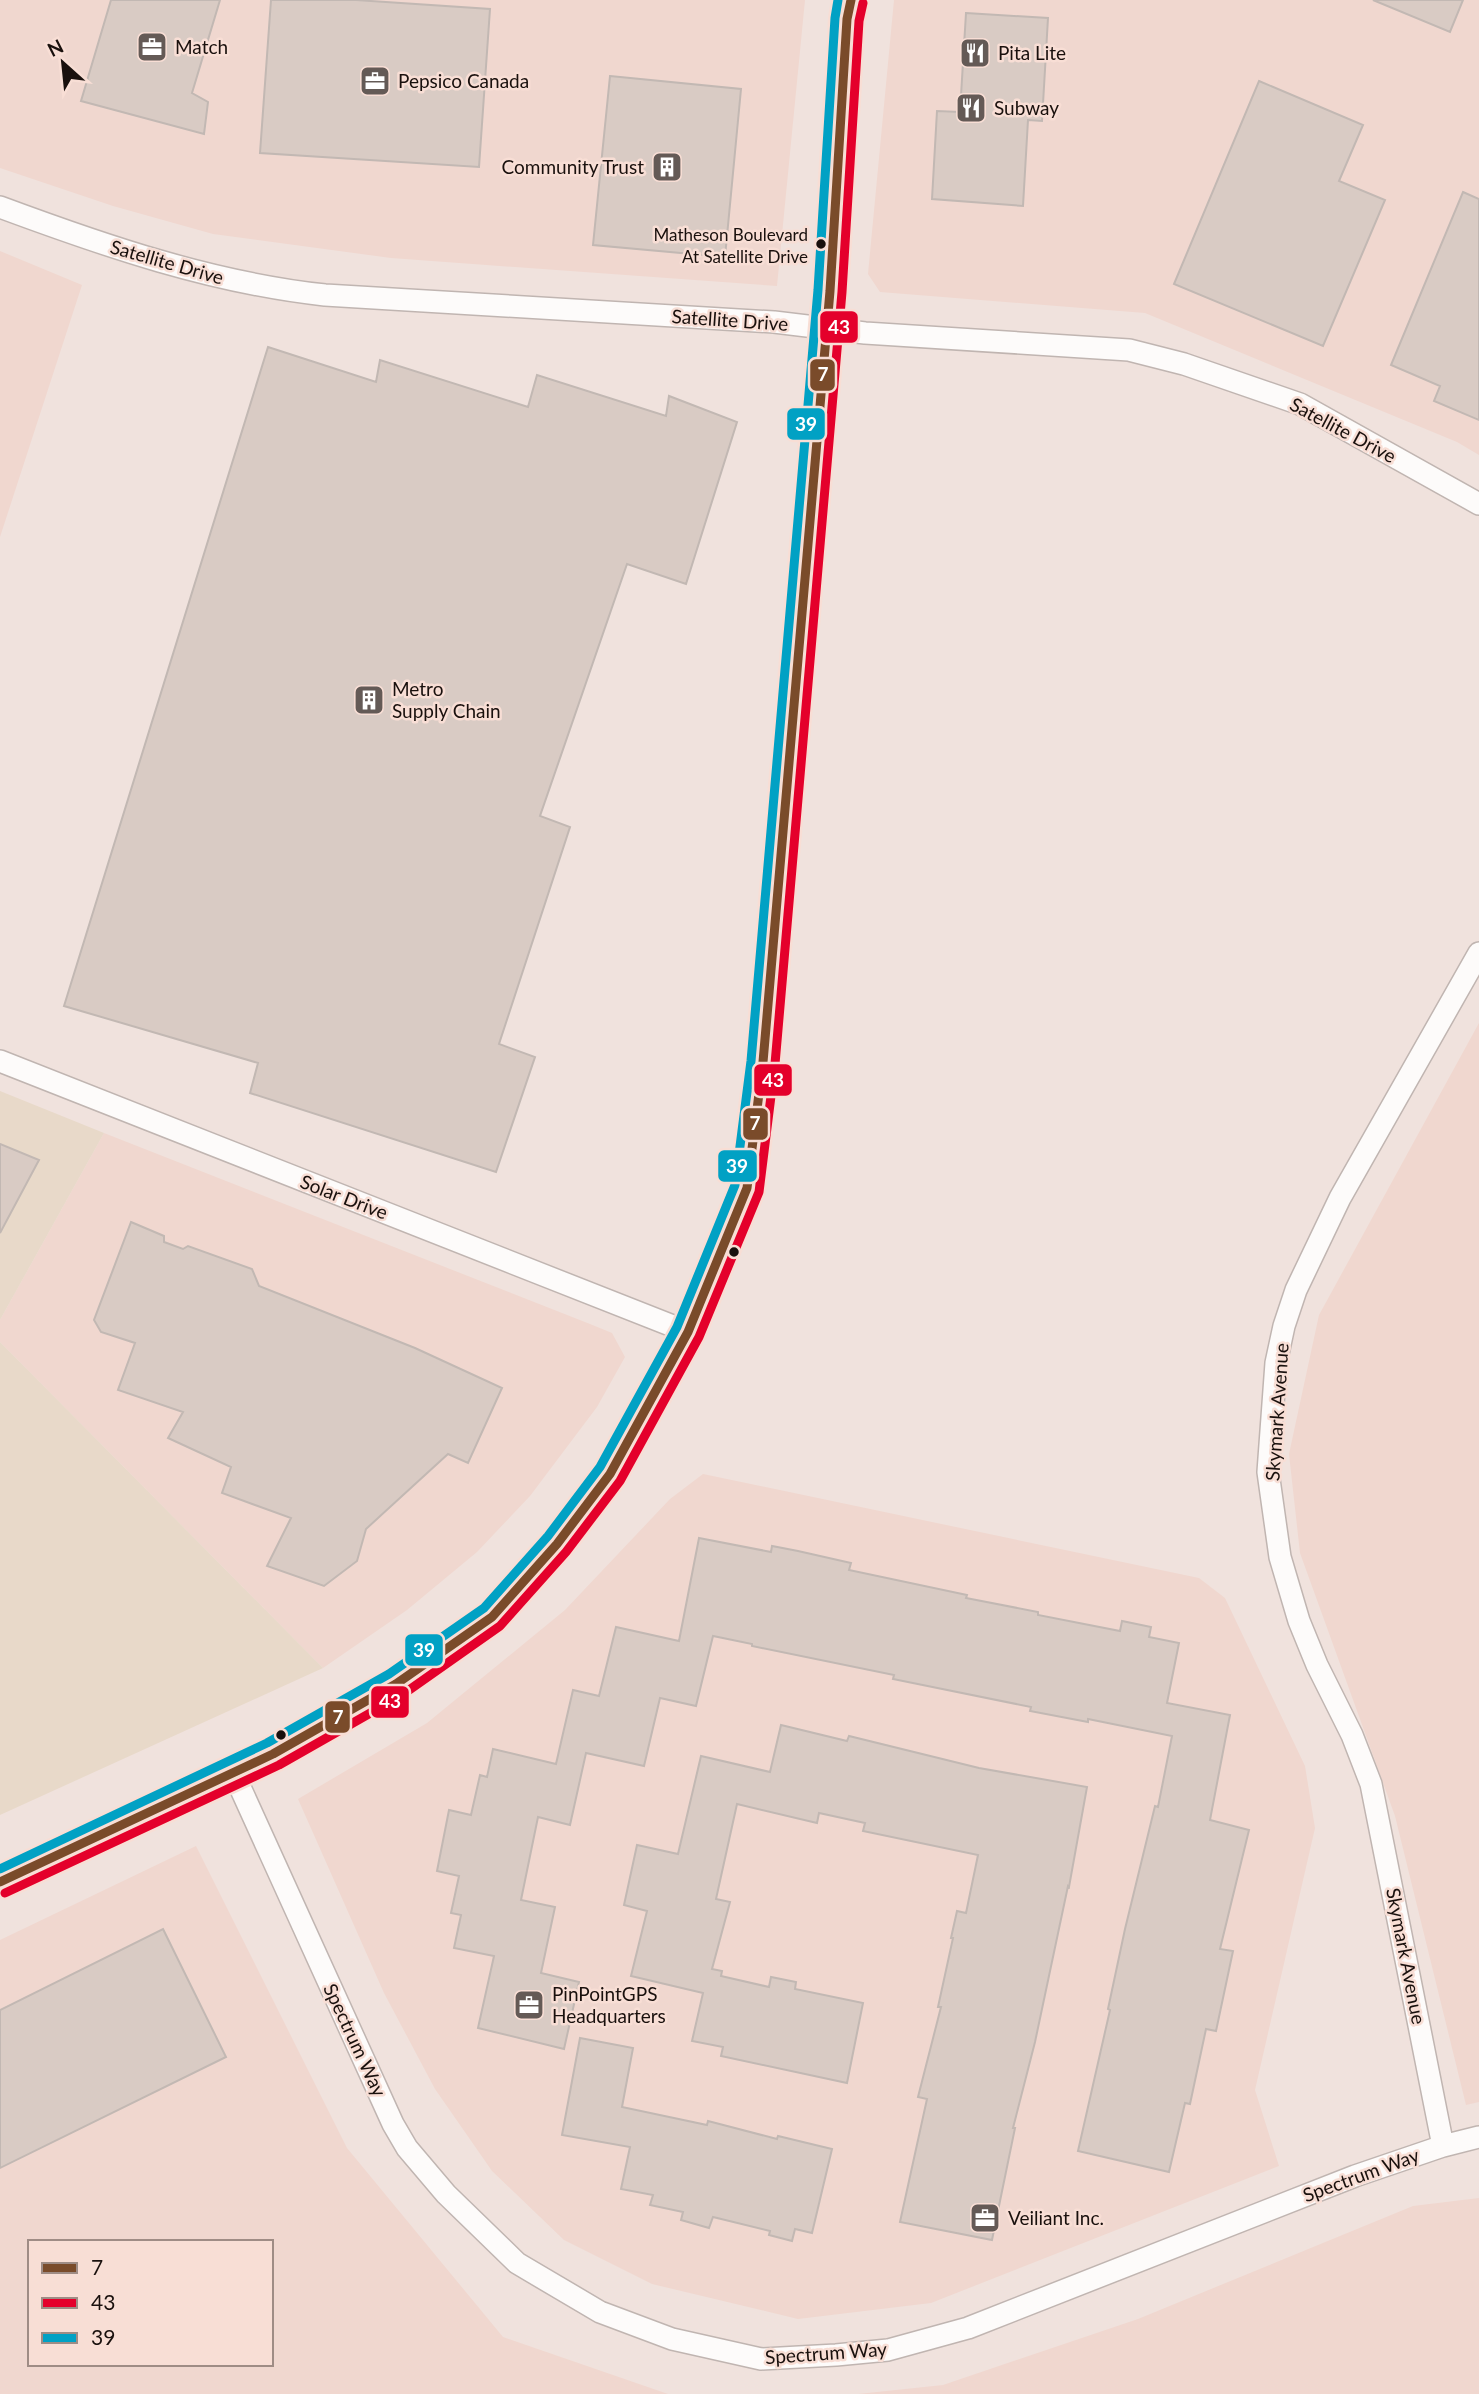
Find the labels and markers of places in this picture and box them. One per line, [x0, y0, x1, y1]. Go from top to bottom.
office icon: Match [135, 30, 169, 64]
place label: Match [175, 35, 228, 58]
restaurant icon: Pita Lite [958, 36, 992, 70]
place label: Pita Lite [998, 41, 1066, 64]
office icon: Pepsico Canada [358, 64, 392, 98]
place label: Pepsico Canada [398, 69, 529, 92]
restaurant icon: Subway [954, 91, 988, 125]
place label: Subway [994, 96, 1059, 119]
building icon: Community Trust [650, 150, 684, 184]
place label: Community Trust [502, 155, 644, 178]
place label: Matheson Boulevard At Satellite Drive [654, 224, 808, 267]
marker: Matheson Boulevard At Satellite Drive [814, 237, 828, 251]
place label: Metro Supply Chain [392, 677, 501, 722]
building icon: Metro Supply Chain [352, 683, 386, 717]
unlabelled marker [727, 1245, 741, 1259]
unlabelled marker [274, 1728, 288, 1742]
place label: PinPointGPS Headquarters [552, 1982, 666, 2027]
office icon: PinPointGPS Headquarters [512, 1988, 546, 2022]
office icon: Veiliant Inc. [968, 2201, 1002, 2235]
place label: Veiliant Inc. [1008, 2206, 1104, 2229]

